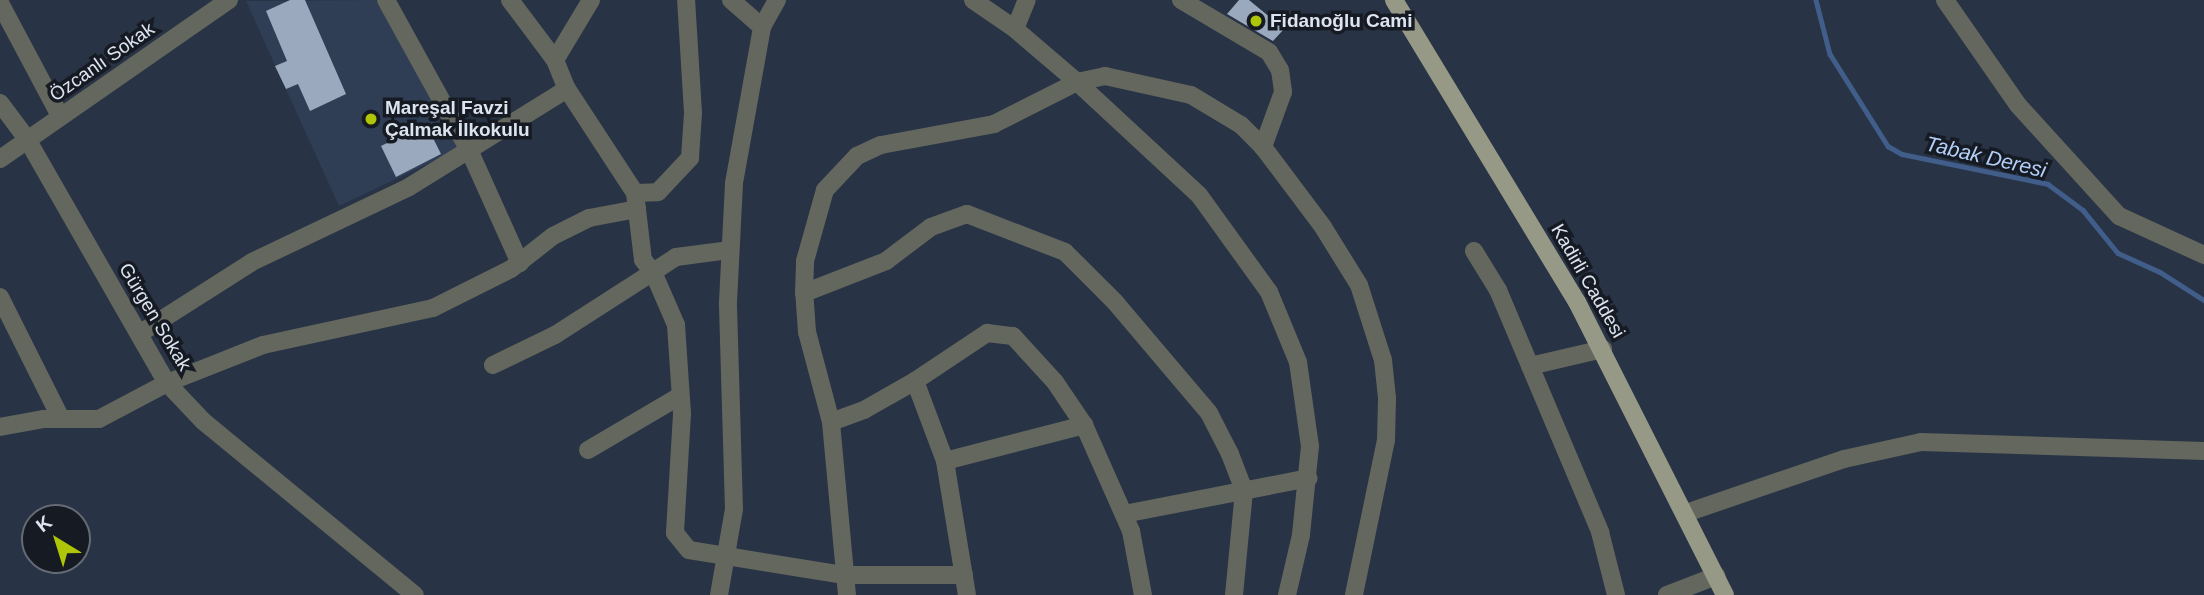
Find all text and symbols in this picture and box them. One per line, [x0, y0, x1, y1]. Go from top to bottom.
place label: Fidanoğlu Cami [1270, 10, 1412, 32]
marker: Fidanoğlu Cami [1248, 13, 1264, 29]
street label: Özcanlı Sokak [45, 18, 159, 106]
place label: Mareşal Favzi Çalmak İlkokulu [385, 97, 530, 141]
marker: Mareşal Favzi Çalmak İlkokulu [363, 111, 379, 127]
water label: Tabak Deresi [1923, 131, 2049, 183]
street label: Kadirli Caddesi [1546, 220, 1630, 342]
street label: Gürgen Sokak [114, 259, 196, 375]
north arrow [21, 504, 91, 574]
text: K [32, 511, 56, 536]

